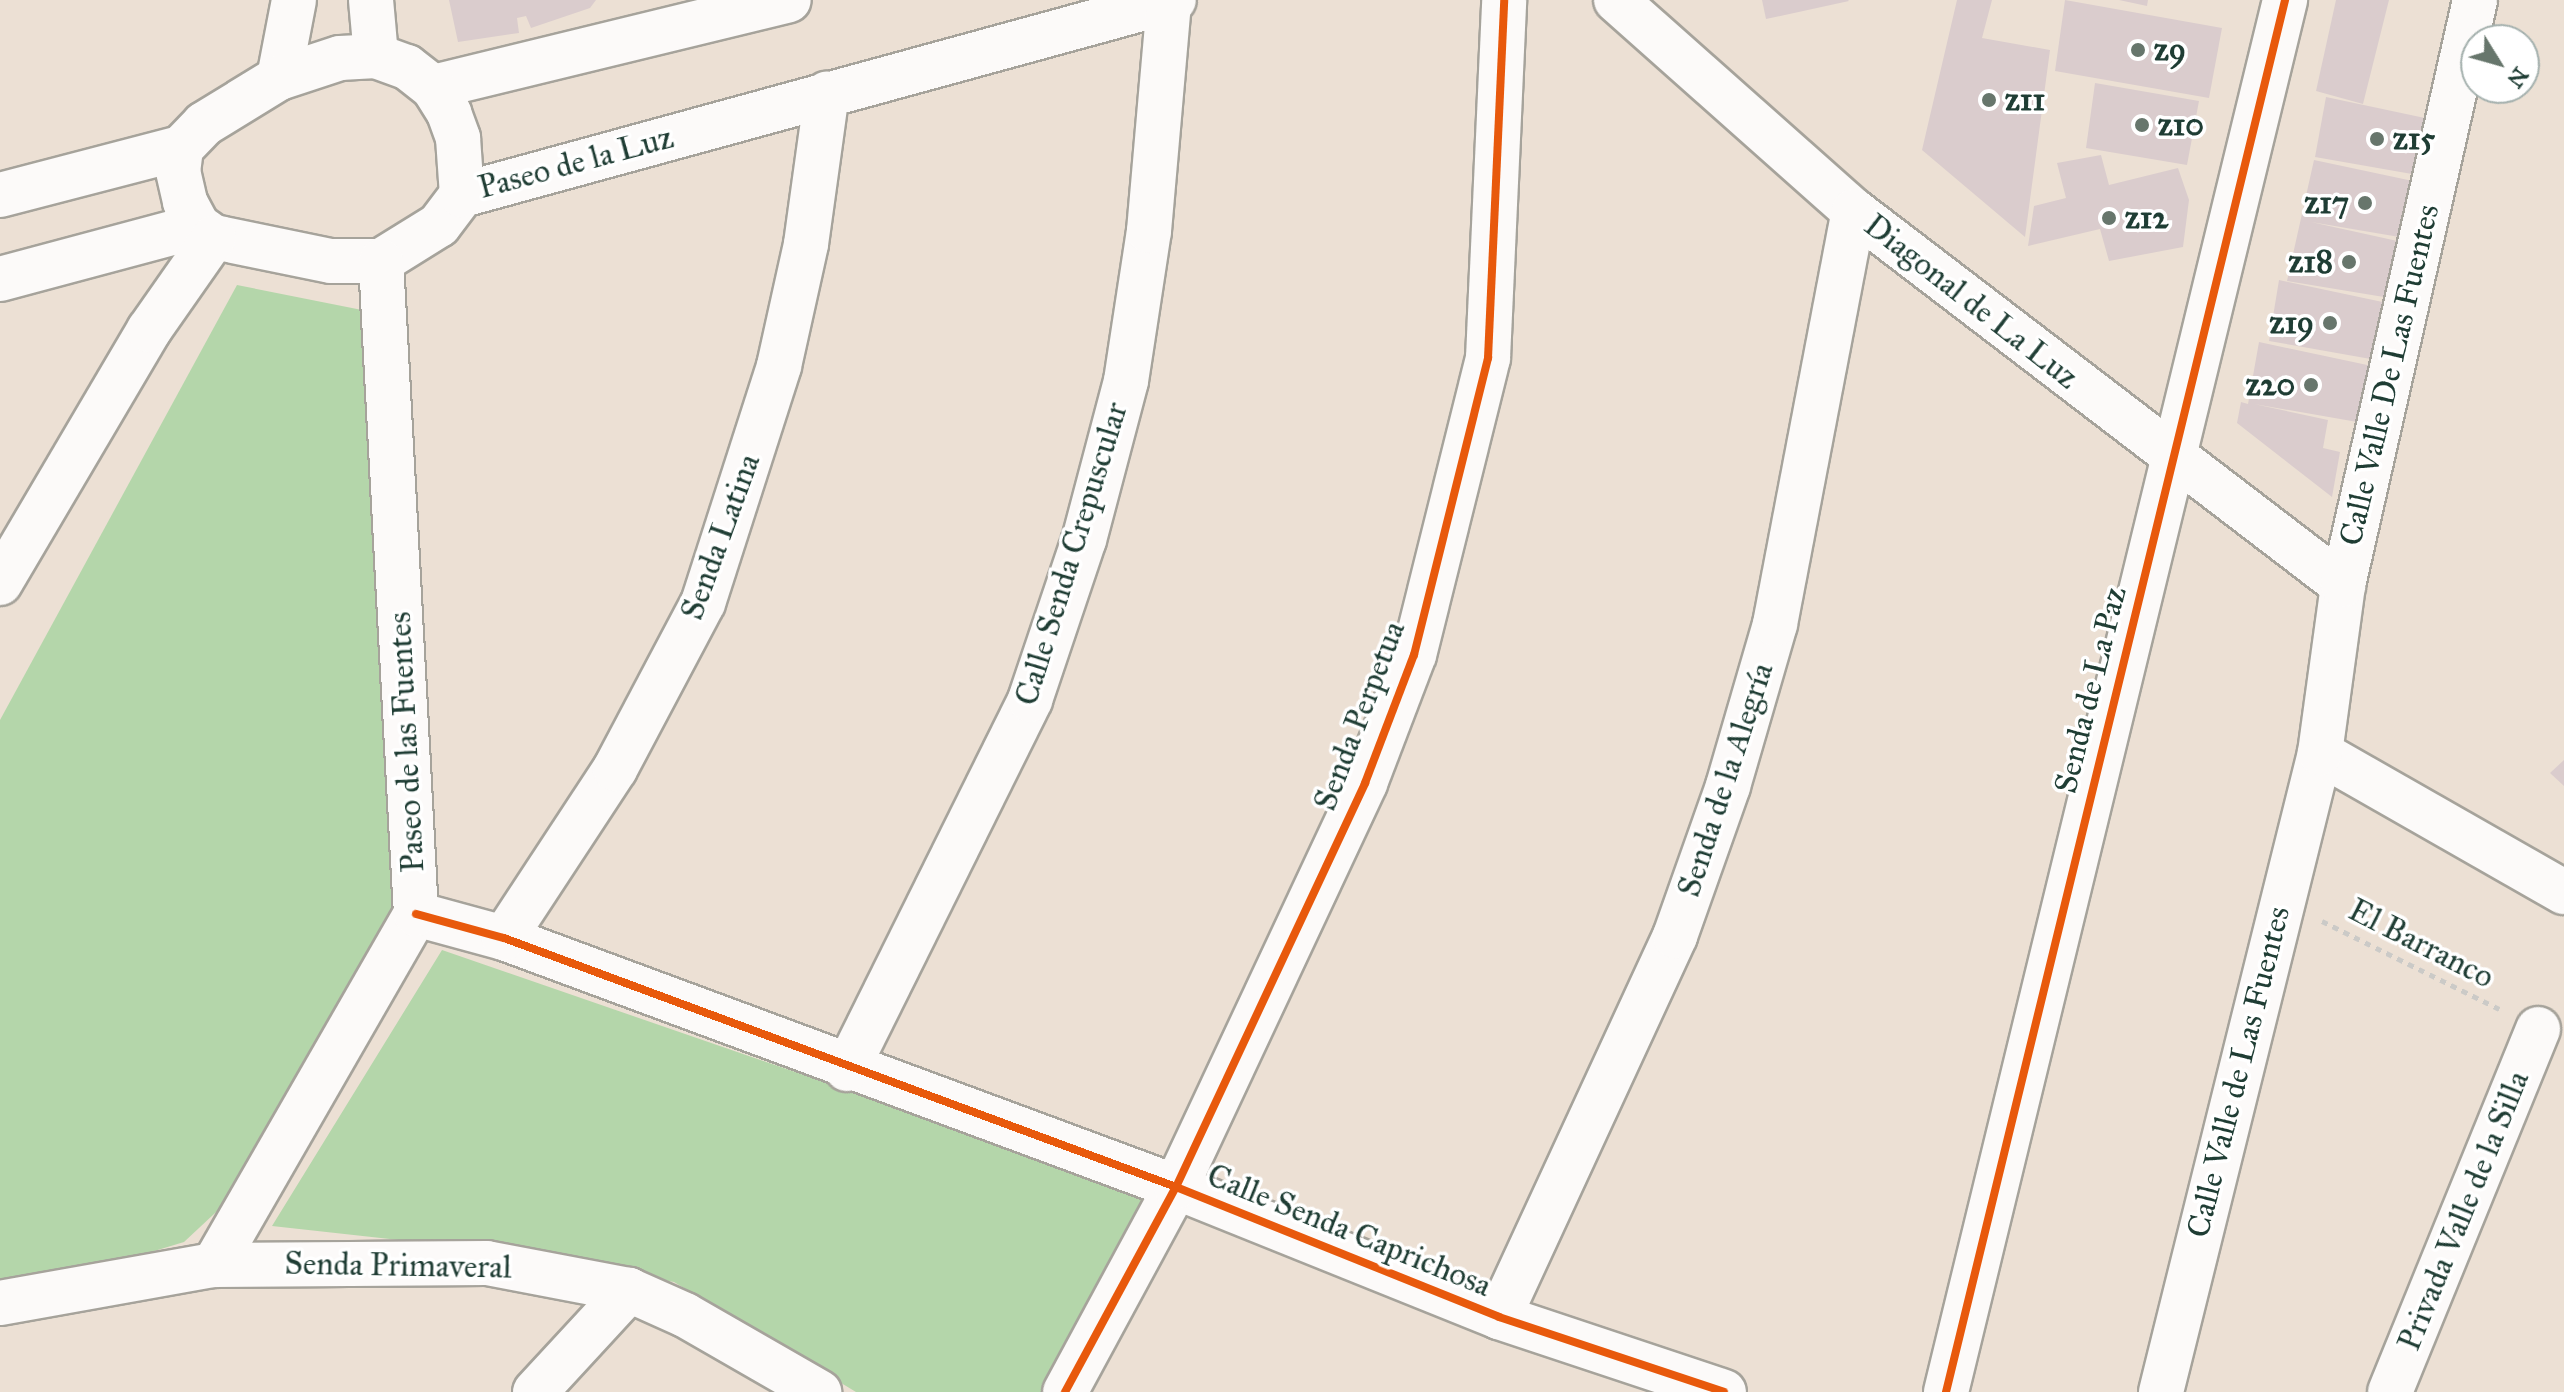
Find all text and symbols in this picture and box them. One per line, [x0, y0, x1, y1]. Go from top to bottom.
north arrow [2460, 24, 2540, 104]
place label: z9 [2154, 31, 2186, 69]
marker: z9 [2129, 41, 2147, 59]
text: N [2502, 62, 2534, 93]
place label: z11 [2005, 81, 2045, 119]
marker: z11 [1980, 91, 1998, 109]
place label: z10 [2158, 106, 2204, 144]
marker: z10 [2133, 116, 2151, 134]
street label: Paseo de la Luz [474, 119, 678, 207]
place label: z15 [2393, 120, 2435, 158]
marker: z15 [2368, 130, 2386, 148]
place label: z17 [2304, 184, 2349, 222]
marker: z17 [2356, 194, 2374, 212]
place label: z12 [2125, 199, 2168, 237]
street label: Calle Valle De Las Fuentes [2332, 201, 2448, 549]
street label: Diagonal de La Luz [1856, 207, 2086, 397]
marker: z12 [2100, 209, 2118, 227]
place label: z18 [2289, 243, 2333, 281]
marker: z18 [2340, 253, 2358, 271]
place label: z19 [2270, 304, 2314, 342]
marker: z19 [2321, 314, 2339, 332]
place label: z20 [2246, 366, 2295, 404]
marker: z20 [2302, 376, 2320, 394]
street label: Calle Senda Crepuscular [1008, 398, 1136, 710]
street label: Senda Latina [673, 449, 769, 625]
street label: Senda de La Paz [2047, 583, 2135, 797]
street label: Paseo de las Fuentes [381, 611, 433, 873]
street label: Senda Perpetua [1306, 616, 1414, 816]
street label: Senda de la Alegría [1670, 658, 1782, 902]
street label: El Barranco [2342, 891, 2500, 997]
street label: Calle Valle de Las Fuentes [2179, 902, 2299, 1242]
street label: Privada Valle de la Silla [2390, 1066, 2538, 1356]
street label: Calle Senda Caprichosa [1201, 1156, 1497, 1306]
street label: Senda Primaveral [284, 1245, 512, 1287]

